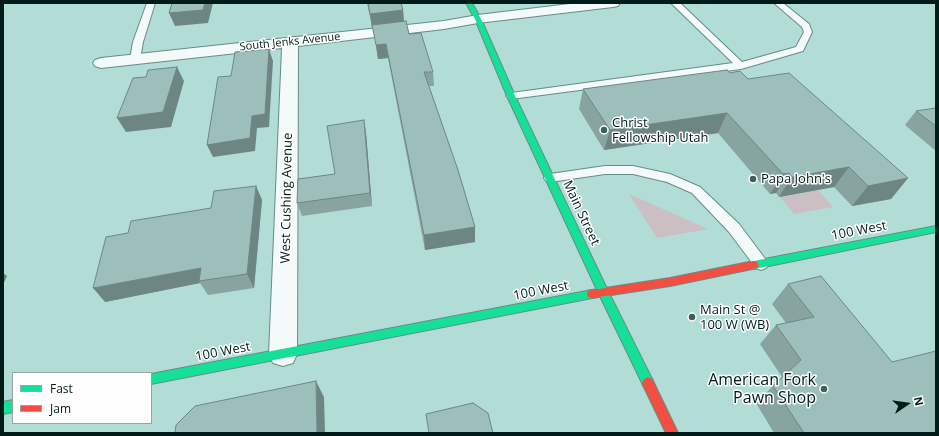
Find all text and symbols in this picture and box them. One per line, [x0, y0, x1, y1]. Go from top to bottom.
street label: South Jenks Avenue [239, 30, 341, 54]
place label: Christ Fellowship Utah [612, 115, 709, 146]
marker: Christ Fellowship Utah [599, 125, 609, 135]
street label: West Cushing Avenue [278, 132, 296, 264]
place label: Papa John's [761, 171, 831, 187]
marker: Papa John's [748, 174, 758, 184]
street label: Main Street [559, 178, 603, 248]
street label: 100 West [830, 218, 888, 244]
street label: 100 West [512, 278, 570, 304]
place label: Main St @ 100 W (WB) [700, 302, 769, 333]
marker: Main St @ 100 W (WB) [687, 312, 697, 322]
street label: 100 West [194, 339, 252, 365]
place label: American Fork Pawn Shop [708, 370, 816, 408]
legend [12, 372, 152, 424]
text: Fast [50, 380, 73, 397]
marker: American Fork Pawn Shop [819, 384, 829, 394]
north arrow [887, 384, 927, 424]
text: N [911, 395, 927, 407]
text: Jam [50, 400, 71, 417]

